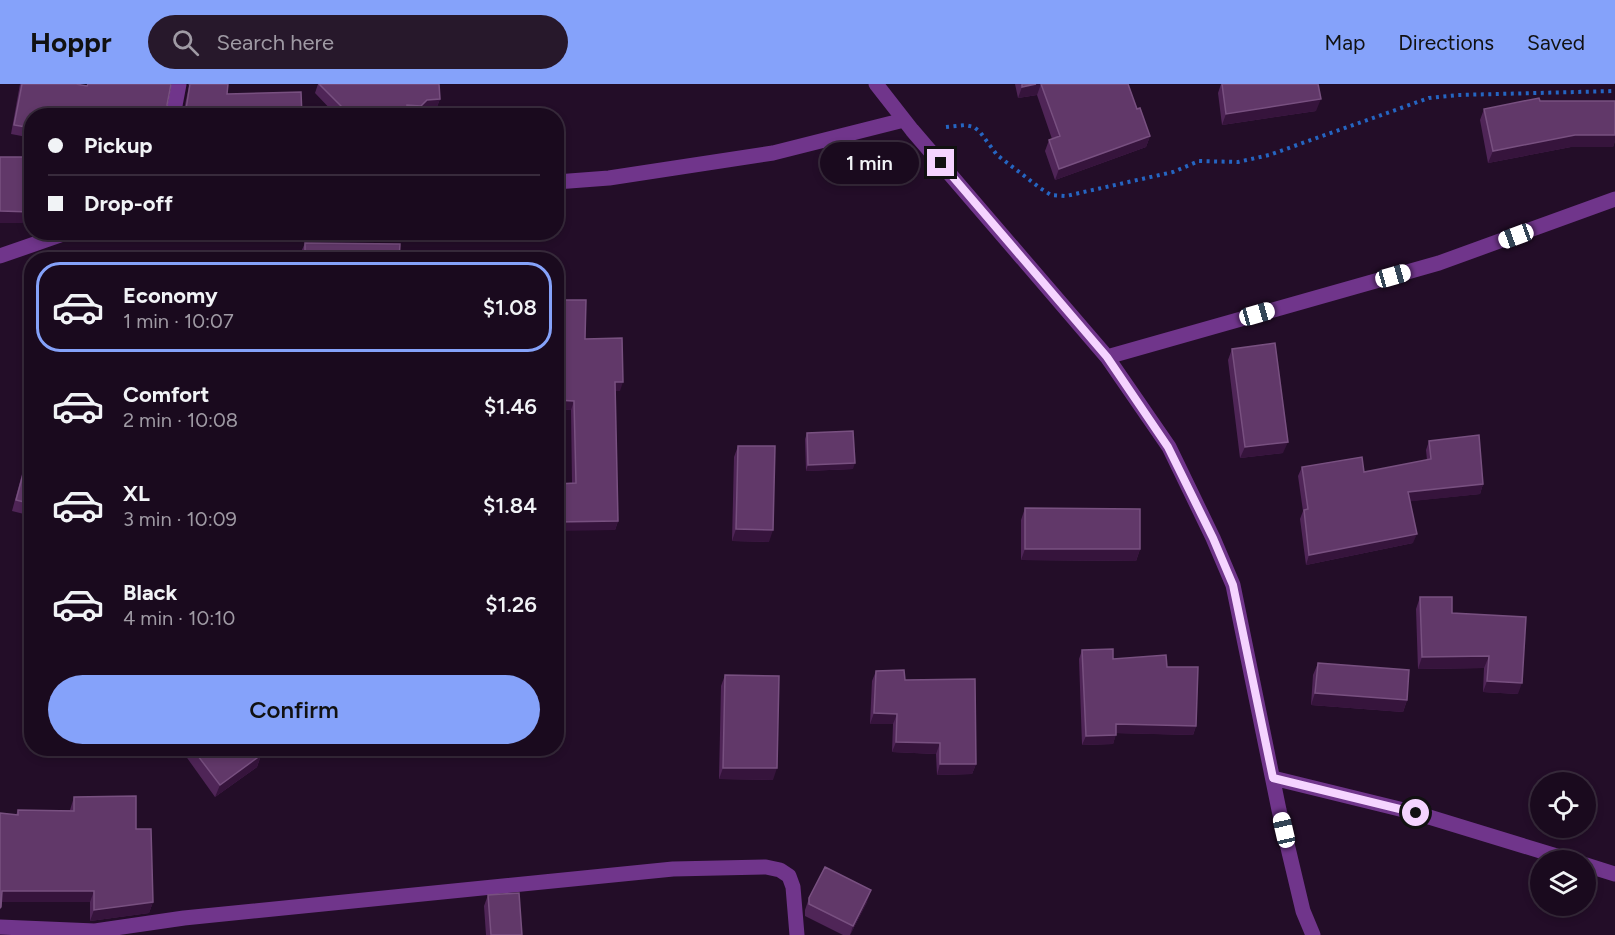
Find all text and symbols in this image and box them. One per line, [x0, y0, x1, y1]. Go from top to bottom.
search box [148, 15, 568, 69]
text: Hoppr [30, 25, 112, 59]
icon: search [169, 26, 202, 59]
text: Search here [217, 29, 334, 56]
text: Map [1324, 30, 1365, 55]
text: Directions [1398, 30, 1494, 55]
text: Saved [1527, 30, 1585, 55]
text: Pickup [84, 132, 153, 159]
callout: 1 min [821, 142, 920, 184]
route end [927, 149, 954, 176]
text: 1 min [846, 151, 893, 175]
text: Drop-off [84, 190, 173, 217]
car [1496, 221, 1536, 251]
car [1373, 262, 1413, 290]
icon: car [51, 280, 105, 334]
text: Economy [123, 282, 218, 309]
text: $1.08 [483, 294, 537, 321]
car [1237, 300, 1277, 328]
text: 1 min · 10:07 [123, 309, 234, 333]
icon: car [51, 379, 105, 433]
text: Comfort [123, 381, 209, 408]
text: $1.46 [484, 393, 537, 420]
text: 2 min · 10:08 [123, 408, 238, 432]
icon: car [51, 478, 105, 532]
text: XL [123, 480, 150, 507]
text: $1.84 [483, 492, 537, 519]
text: 3 min · 10:09 [123, 507, 237, 531]
icon: car [51, 577, 105, 631]
text: Black [123, 579, 177, 606]
text: $1.26 [485, 591, 537, 618]
text: 4 min · 10:10 [123, 606, 235, 630]
button: Confirm [48, 675, 540, 744]
map controls [1530, 772, 1596, 916]
button: locate [1530, 772, 1596, 838]
route start [1402, 799, 1429, 826]
car [1271, 810, 1297, 850]
button: layers [1530, 850, 1596, 916]

